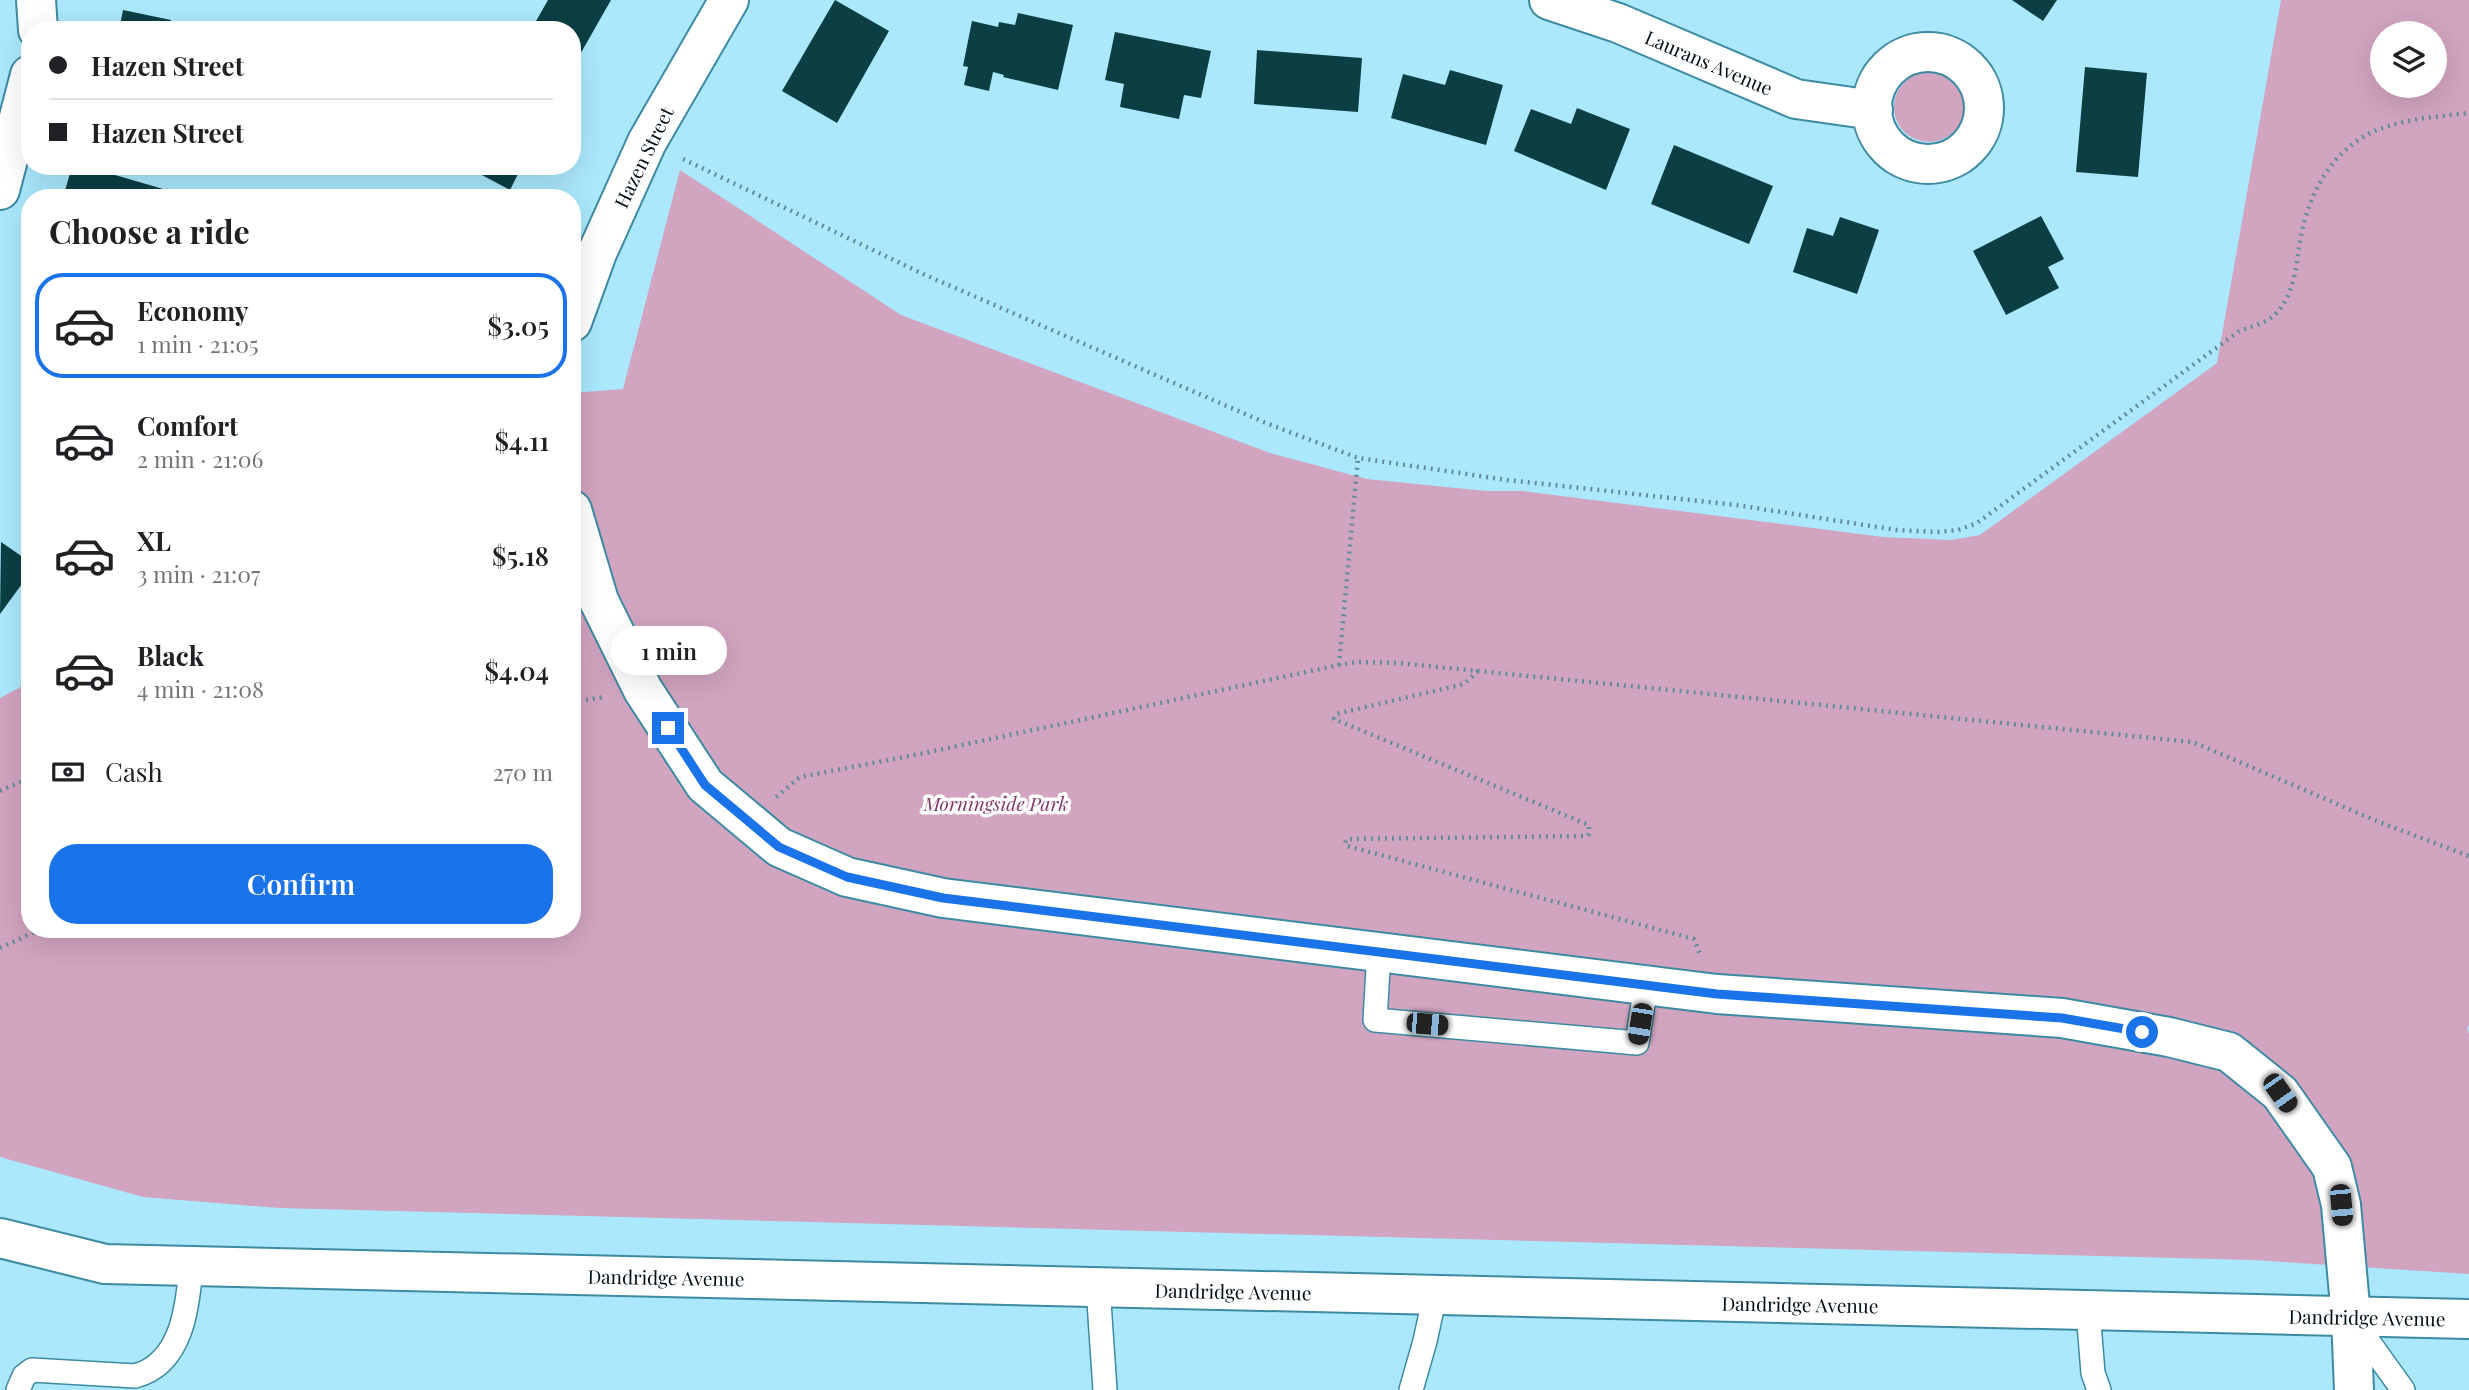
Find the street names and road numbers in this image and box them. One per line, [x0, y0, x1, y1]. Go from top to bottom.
street label: Laurans Avenue [1641, 23, 1777, 101]
street label: Hazen Street [607, 102, 679, 212]
street label: Dandridge Avenue [587, 1263, 745, 1291]
street label: Dandridge Avenue [1154, 1277, 1312, 1305]
street label: Dandridge Avenue [1721, 1290, 1879, 1318]
street label: Dandridge Avenue [2288, 1303, 2446, 1331]

